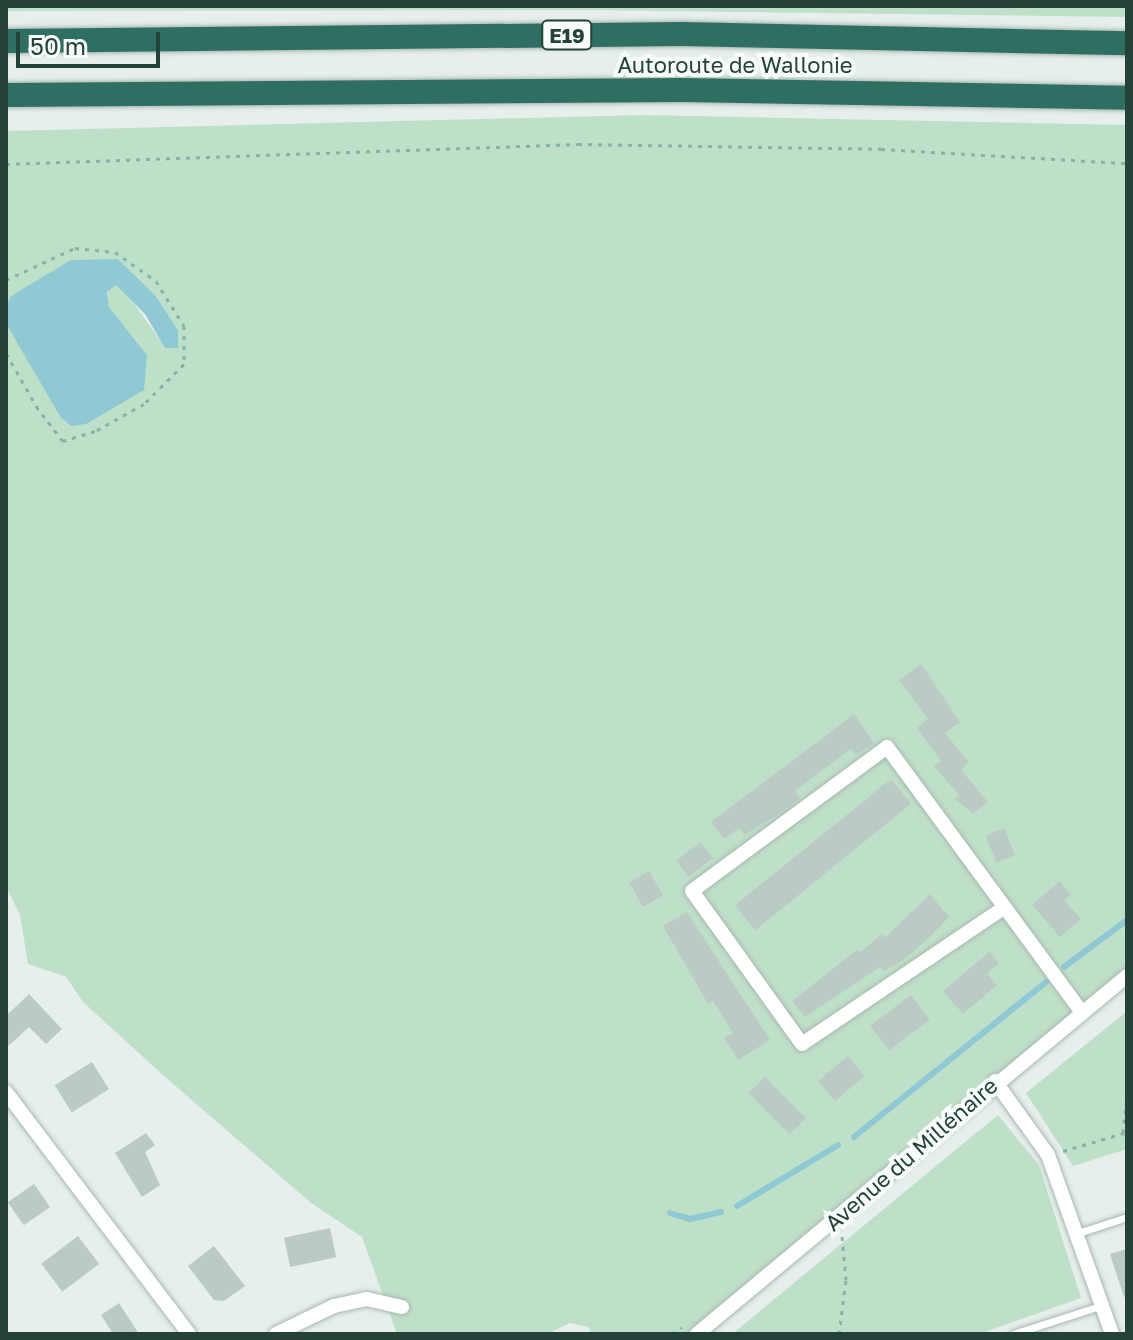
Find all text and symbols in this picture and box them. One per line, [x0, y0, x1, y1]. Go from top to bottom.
scale bar [20, 16, 164, 66]
road number: E19 [541, 19, 593, 51]
text: 50 m [30, 31, 86, 60]
street label: Autoroute de Wallonie [617, 52, 853, 78]
street label: Avenue du Millénaire [819, 1072, 1003, 1236]

